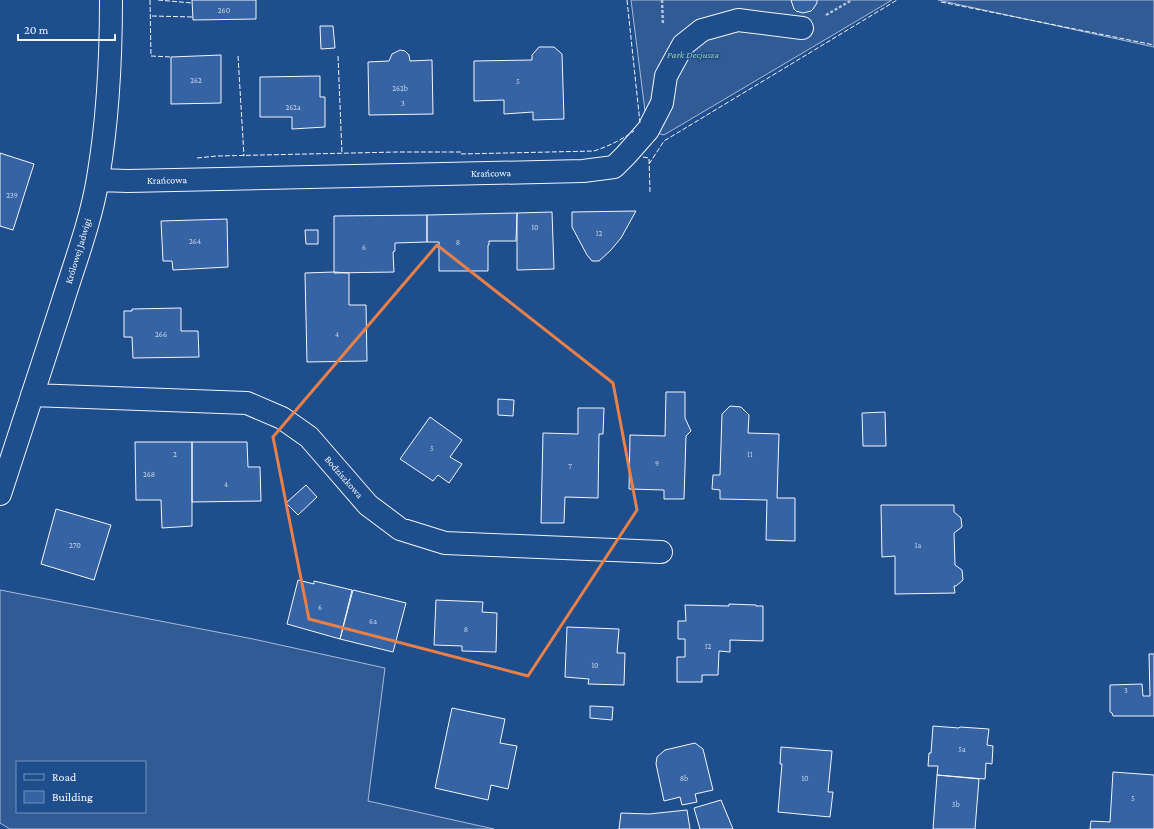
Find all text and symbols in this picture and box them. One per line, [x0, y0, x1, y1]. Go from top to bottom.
house number: 260 [218, 6, 231, 15]
scale bar [18, 16, 115, 42]
text: 20 m [24, 23, 49, 37]
park label: Park Decjusza [667, 49, 719, 61]
house number: 262 [190, 76, 202, 85]
house number: 5 [516, 77, 520, 86]
house number: 262b [392, 84, 408, 93]
house number: 3 [401, 99, 405, 108]
house number: 262a [285, 103, 301, 112]
street label: Krańcowa [471, 167, 511, 179]
street label: Krańcowa [147, 174, 187, 186]
house number: 239 [6, 191, 18, 200]
street label: Królowej Jadwigi [63, 217, 94, 285]
house number: 10 [531, 223, 539, 232]
house number: 12 [596, 229, 602, 238]
house number: 264 [189, 237, 201, 246]
house number: 8 [456, 238, 460, 247]
house number: 6 [362, 243, 366, 252]
house number: 266 [155, 330, 167, 339]
house number: 4 [335, 330, 339, 339]
house number: 5 [430, 444, 434, 453]
house number: 2 [173, 450, 177, 459]
house number: 11 [747, 450, 753, 459]
street label: Bodziszkowa [323, 454, 366, 501]
house number: 9 [655, 459, 659, 468]
house number: 7 [568, 462, 572, 471]
house number: 268 [143, 470, 155, 479]
house number: 4 [224, 480, 228, 489]
house number: 270 [69, 541, 81, 550]
house number: 1a [915, 541, 921, 550]
house number: 6 [318, 603, 322, 612]
house number: 6a [369, 617, 377, 626]
house number: 8 [464, 625, 468, 634]
house number: 12 [705, 642, 711, 651]
house number: 10 [591, 661, 599, 670]
house number: 3 [1124, 686, 1128, 695]
house number: 5a [958, 745, 966, 754]
legend [16, 761, 146, 813]
text: Road [52, 770, 77, 784]
house number: 8b [680, 774, 688, 783]
house number: 10 [801, 774, 809, 783]
text: Building [52, 790, 93, 804]
house number: 5 [1131, 794, 1135, 803]
house number: 5b [952, 800, 960, 809]

